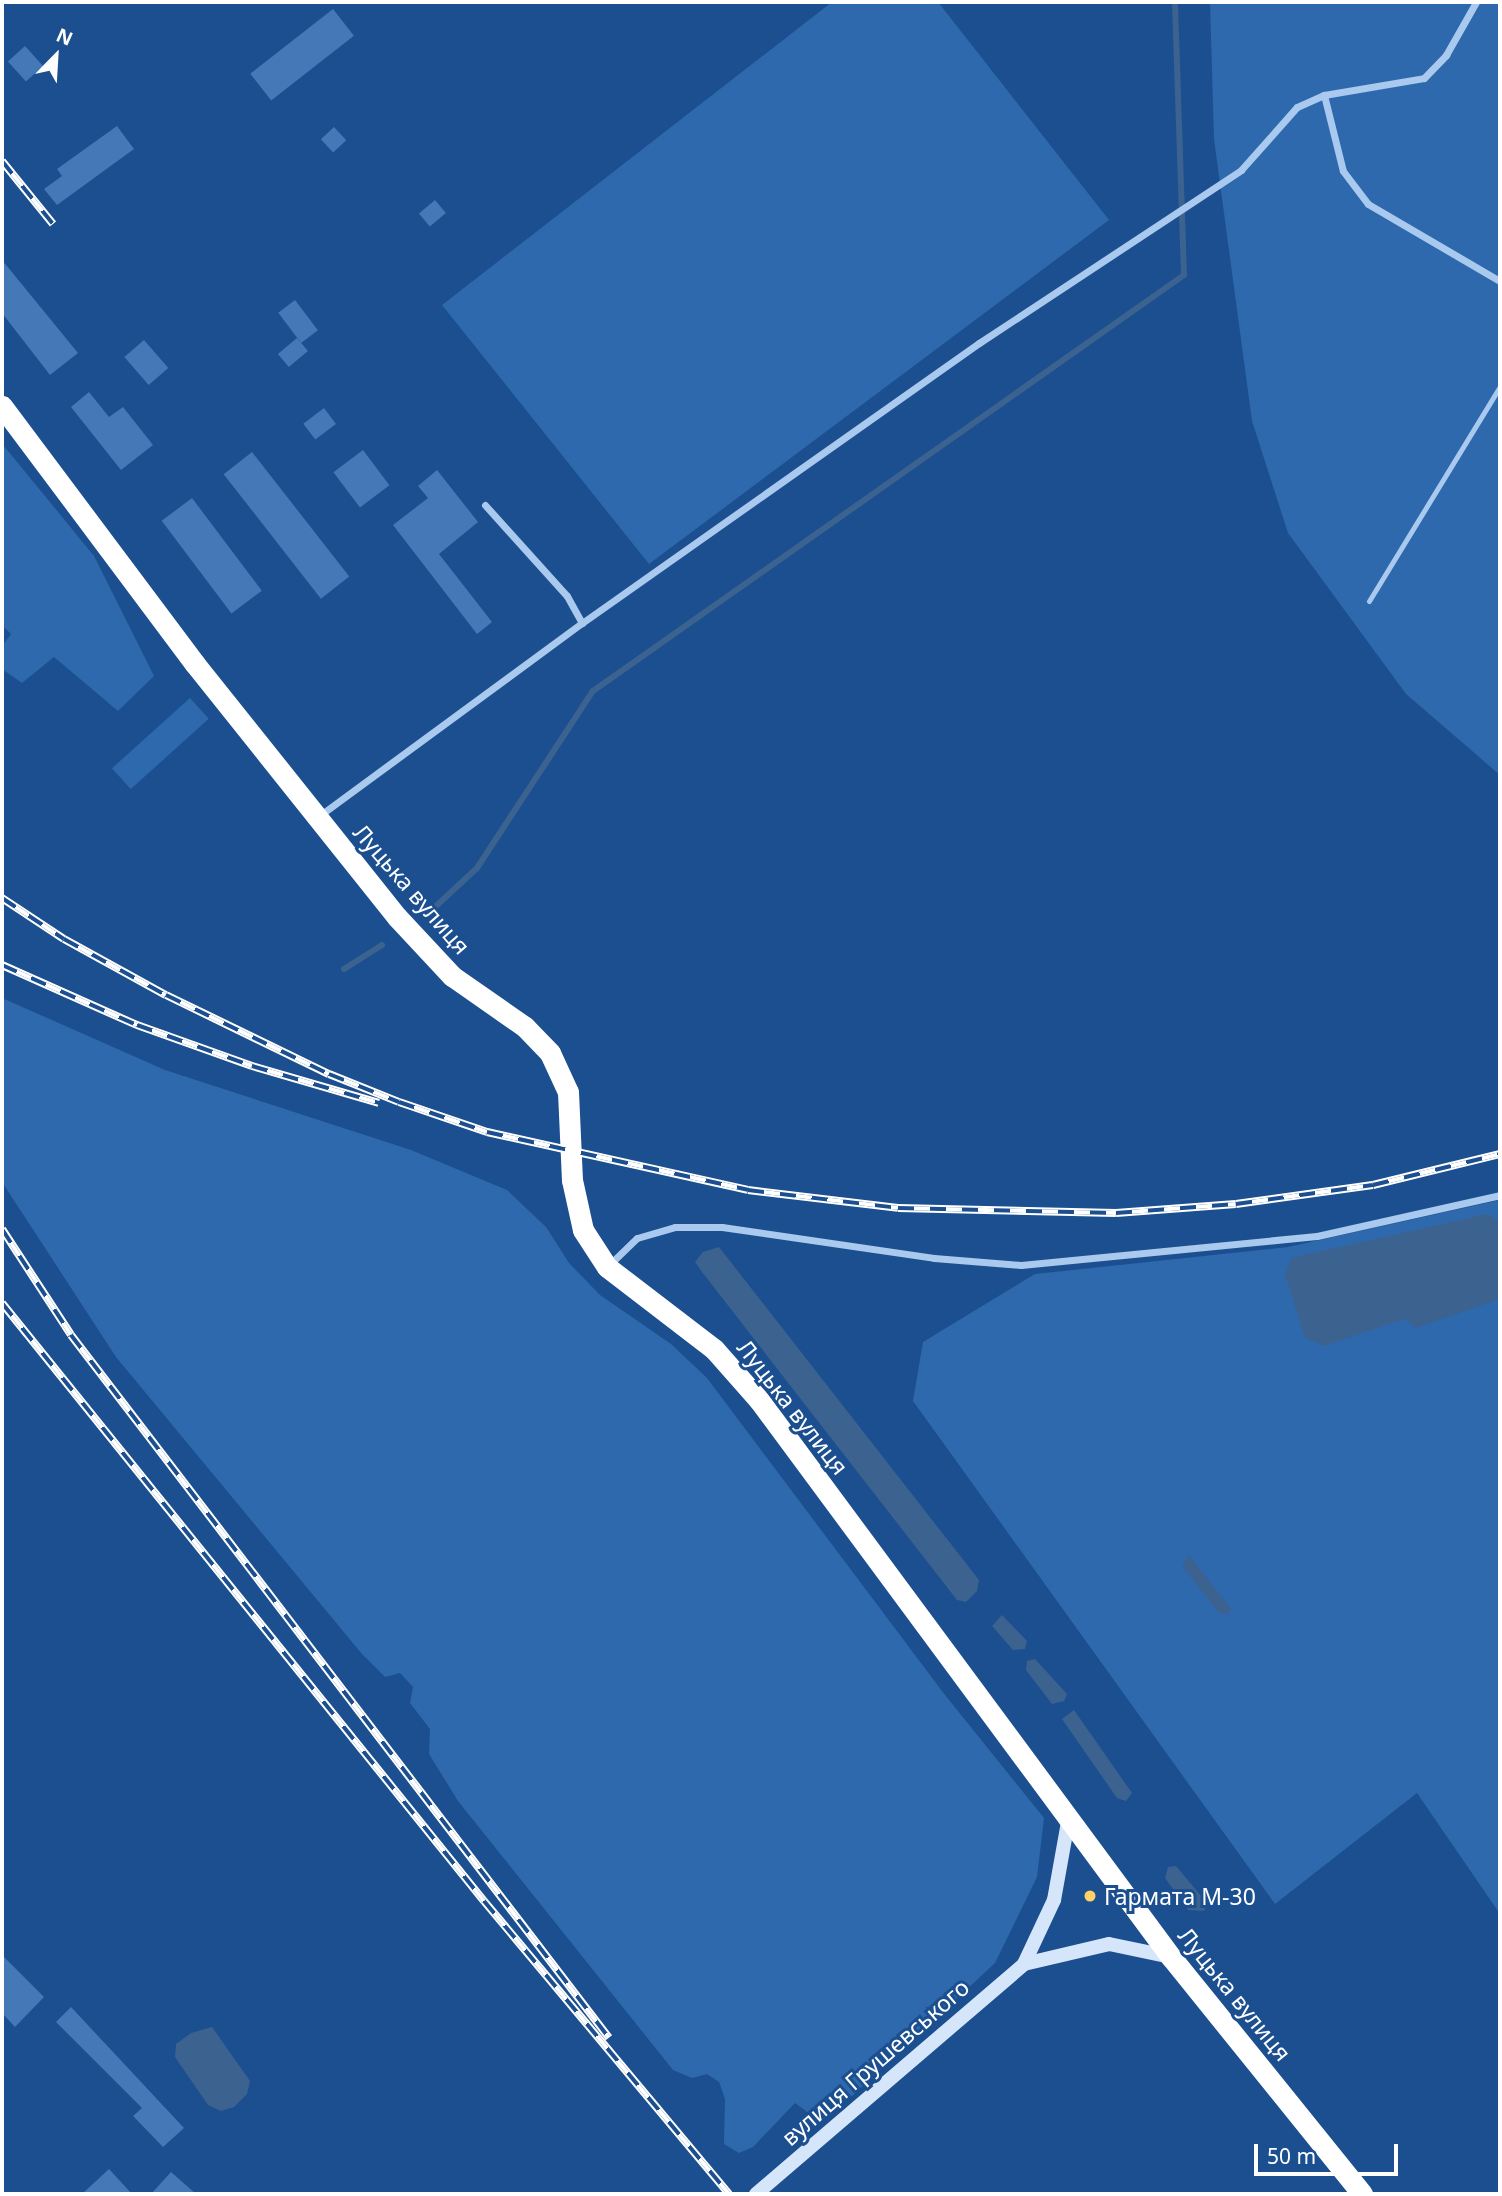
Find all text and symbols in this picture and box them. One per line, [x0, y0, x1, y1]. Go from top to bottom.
north arrow [21, 21, 91, 91]
text: N [52, 22, 77, 52]
street label: Луцька вулиця [348, 818, 476, 960]
street label: Луцька вулиця [732, 1334, 854, 1480]
place label: Гармата М-30 [1104, 1882, 1256, 1910]
marker: Гармата М-30 [1082, 1888, 1098, 1904]
street label: Луцька вулиця [1173, 1922, 1297, 2066]
street label: вулиця Грушевського [776, 1973, 974, 2151]
scale bar [1257, 2130, 1400, 2174]
text: 50 m [1267, 2142, 1316, 2170]

